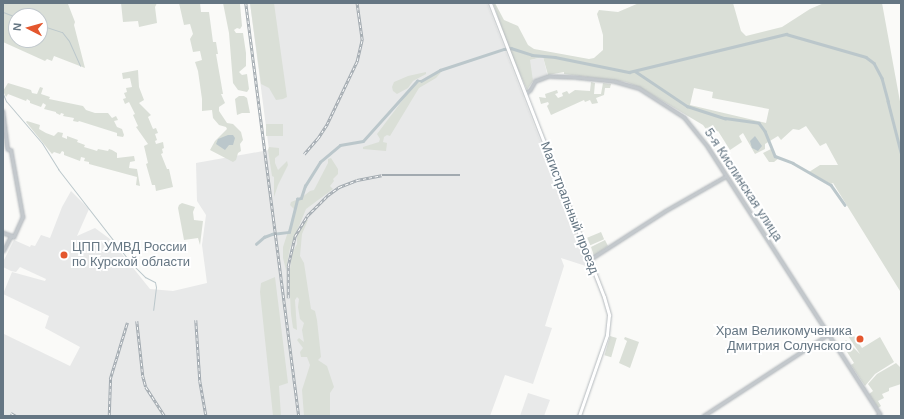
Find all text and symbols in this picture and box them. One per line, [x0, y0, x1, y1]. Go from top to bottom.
north arrow [8, 8, 48, 48]
text: N [11, 22, 23, 31]
street label: 5-я Кислинская улица [701, 126, 785, 244]
street label: Магистральный проезд [537, 140, 601, 276]
place label: ЦПП УМВД России по Курской области [72, 240, 190, 271]
marker: ЦПП УМВД России по Курской области [59, 250, 69, 260]
place label: Храм Великомученика Дмитрия Солунского [716, 324, 852, 355]
marker: Храм Великомученика Дмитрия Солунского [855, 334, 865, 344]

